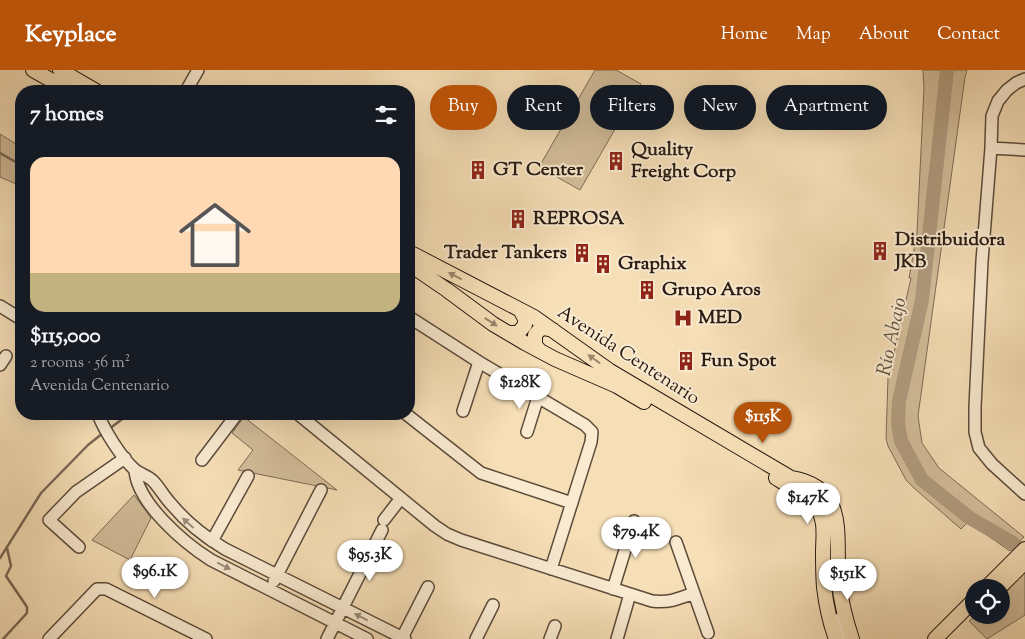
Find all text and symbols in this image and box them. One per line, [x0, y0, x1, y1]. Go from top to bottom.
text: Keyplace [25, 18, 117, 52]
text: Home [721, 22, 768, 48]
text: Map [796, 22, 831, 48]
text: About [859, 22, 909, 48]
text: Contact [937, 22, 1000, 48]
chip: Buy [430, 85, 497, 130]
chip: Rent [507, 85, 580, 130]
chip: Filters [590, 85, 674, 130]
chip: New [684, 85, 756, 130]
chip: Apartment [766, 85, 887, 130]
text: 7 homes [30, 100, 104, 130]
icon: filters [372, 101, 400, 129]
place label: Quality Freight Corp [631, 137, 737, 186]
building icon: Quality Freight Corp [605, 150, 627, 172]
place label: GT Center [493, 157, 584, 184]
building icon: GT Center [467, 159, 489, 181]
icon: home [170, 190, 260, 280]
place label: REPROSA [533, 206, 625, 233]
building icon: REPROSA [507, 208, 529, 230]
place label: Distribuidora JKB [893, 227, 1005, 276]
place label: Trader Tankers [444, 240, 568, 267]
building icon: Distribuidora JKB [869, 240, 891, 262]
building icon: Trader Tankers [571, 242, 593, 264]
place label: Graphix [618, 251, 687, 278]
building icon: Graphix [592, 253, 614, 275]
one-way arrow [447, 272, 462, 280]
place label: Grupo Aros [662, 277, 761, 304]
building icon: Grupo Aros [636, 279, 658, 301]
water label: Río Abajo [871, 295, 915, 379]
street label: Avenida Centenario [551, 300, 705, 412]
place label: MED [698, 305, 742, 332]
hospital icon: MED [672, 307, 694, 329]
one-way arrow [485, 317, 498, 327]
text: $115,000 [30, 322, 101, 352]
place label: Fun Spot [701, 348, 777, 375]
building icon: Fun Spot [675, 350, 697, 372]
text: 2 rooms · 56 m² [30, 352, 130, 375]
one-way arrow [587, 354, 601, 364]
pin: $128K [485, 368, 555, 410]
text: $128K [499, 372, 541, 395]
text: Avenida Centenario [30, 375, 169, 398]
pin: $115K [728, 402, 798, 444]
text: $115K [745, 406, 781, 429]
pin: $147K [773, 482, 843, 525]
text: $147K [787, 487, 829, 510]
pin: $79.4K [595, 516, 677, 559]
one-way arrow [182, 517, 195, 528]
text: $79.4K [612, 521, 660, 544]
pin: $95.3K [329, 540, 411, 582]
text: $95.3K [348, 544, 392, 567]
pin: $96.1K [114, 556, 196, 599]
pin: $151K [813, 558, 883, 601]
text: $96.1K [132, 561, 178, 584]
one-way arrow [217, 562, 231, 570]
text: $151K [830, 563, 866, 586]
map controls [965, 579, 1010, 624]
button: locate [965, 579, 1010, 624]
one-way arrow [354, 613, 369, 621]

